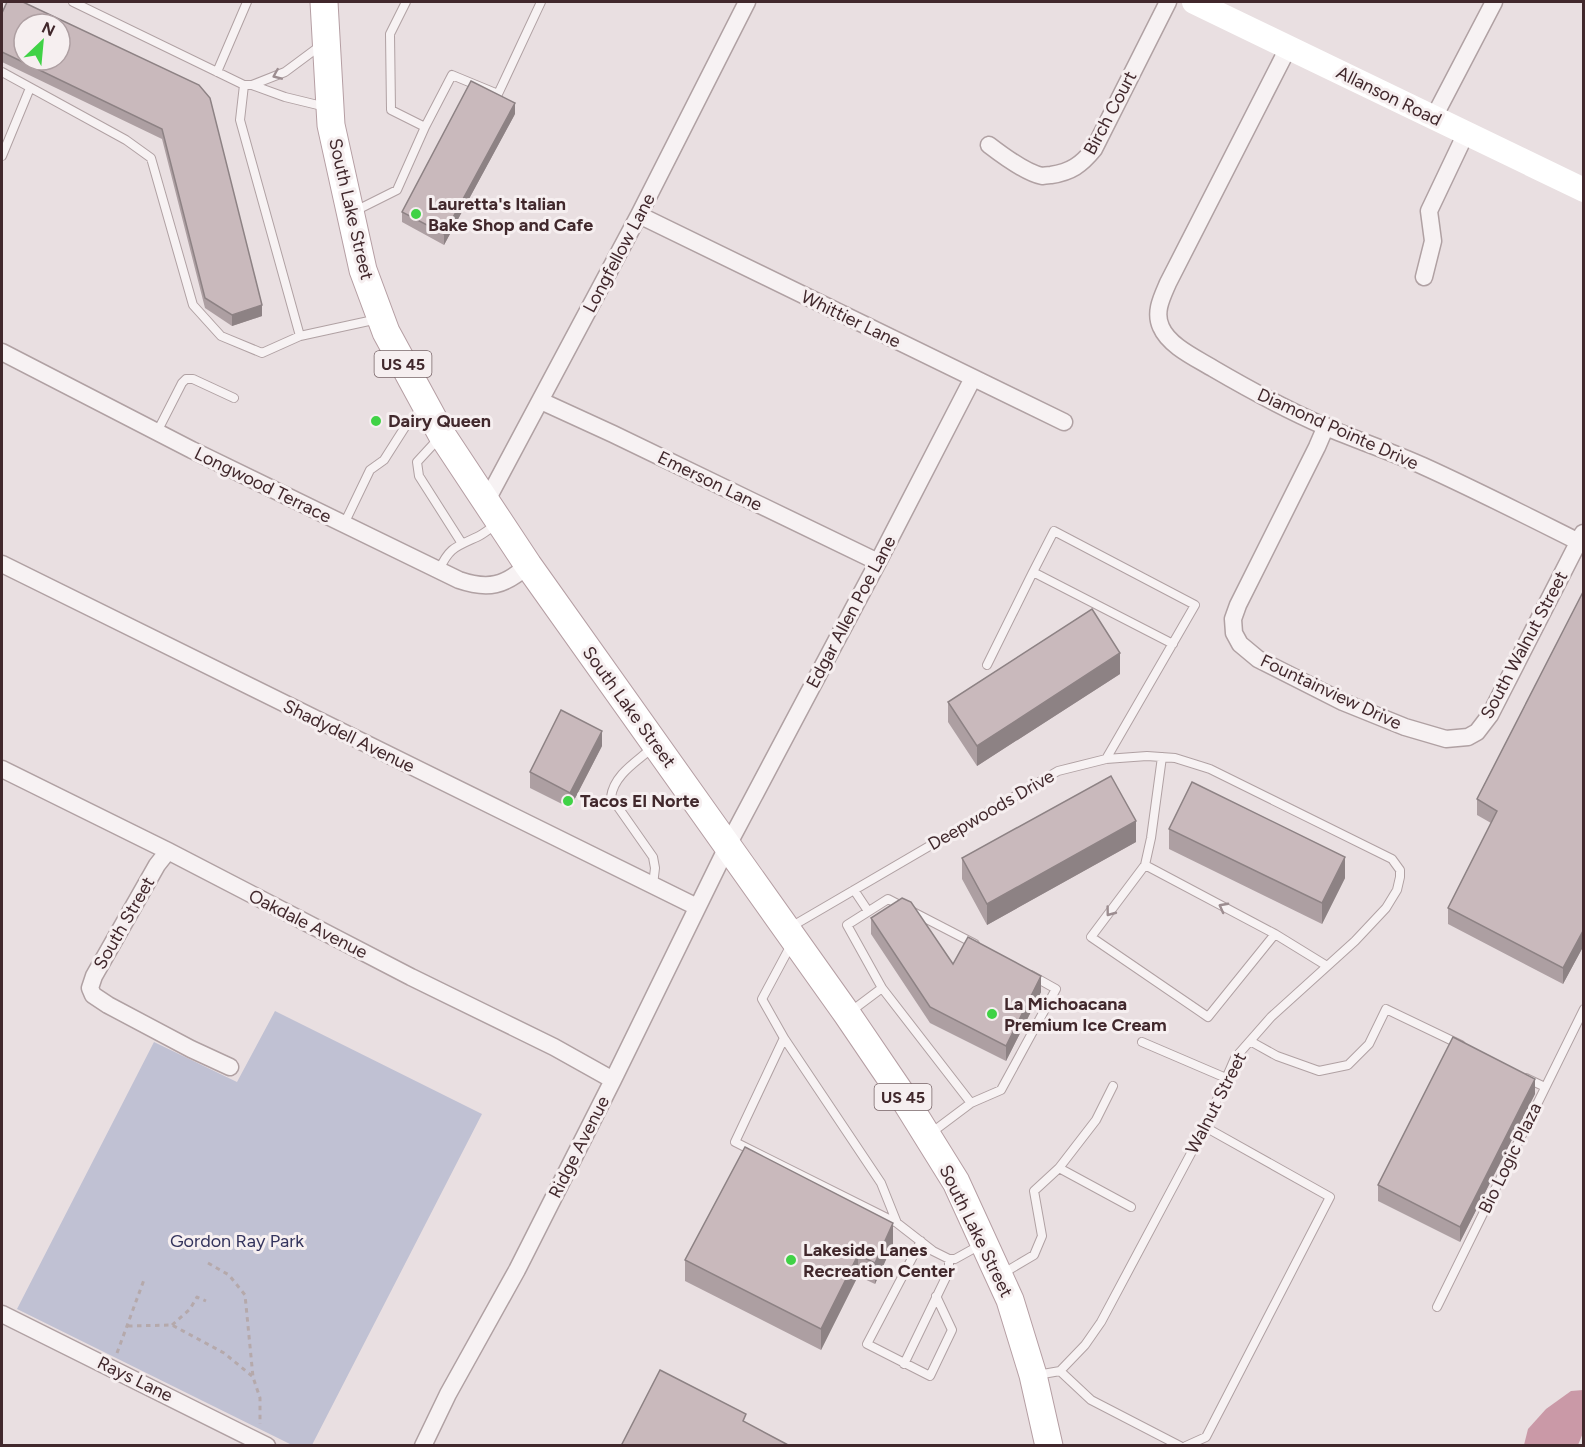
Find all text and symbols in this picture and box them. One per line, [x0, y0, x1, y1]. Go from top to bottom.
north arrow [12, 12, 72, 72]
text: N [39, 18, 58, 40]
street label: Allanson Road [1333, 61, 1445, 131]
street label: Birch Court [1079, 67, 1141, 159]
one-way arrow [272, 68, 283, 80]
street label: South Lake Street [324, 136, 378, 282]
street label: Longfellow Lane [578, 189, 660, 316]
place label: Lauretta's Italian Bake Shop and Cafe [428, 193, 593, 236]
marker: Lauretta's Italian Bake Shop and Cafe [409, 207, 423, 221]
street label: Whittier Lane [798, 285, 905, 353]
road number: US 45 [374, 351, 432, 377]
street label: Diamond Pointe Drive [1254, 384, 1422, 475]
place label: Dairy Queen [388, 410, 491, 432]
marker: Dairy Queen [369, 414, 383, 428]
street label: Longwood Terrace [191, 442, 335, 528]
street label: Emerson Lane [654, 446, 766, 516]
street label: Edgar Allen Poe Lane [802, 532, 901, 692]
street label: South Walnut Street [1476, 567, 1572, 723]
street label: South Lake Street [578, 642, 681, 772]
street label: Fountainview Drive [1257, 650, 1405, 734]
street label: Shadydell Avenue [280, 695, 419, 777]
street label: Deepwoods Drive [924, 765, 1058, 855]
place label: Tacos El Norte [580, 790, 699, 812]
marker: Tacos El Norte [561, 794, 575, 808]
street label: South Street [89, 873, 159, 973]
street label: Oakdale Avenue [245, 885, 371, 964]
one-way arrow [1219, 903, 1229, 914]
one-way arrow [1106, 906, 1117, 917]
place label: La Michoacana Premium Ice Cream [1004, 993, 1167, 1036]
marker: La Michoacana Premium Ice Cream [985, 1007, 999, 1021]
street label: Walnut Street [1181, 1048, 1251, 1158]
road number: US 45 [874, 1084, 932, 1110]
street label: Ridge Avenue [544, 1092, 614, 1202]
street label: Bio Logic Plaza [1474, 1099, 1546, 1217]
street label: South Lake Street [934, 1161, 1018, 1301]
park label: Gordon Ray Park [170, 1230, 304, 1252]
place label: Lakeside Lanes Recreation Center [803, 1239, 955, 1282]
marker: Lakeside Lanes Recreation Center [784, 1253, 798, 1267]
street label: Rays Lane [94, 1351, 176, 1407]

